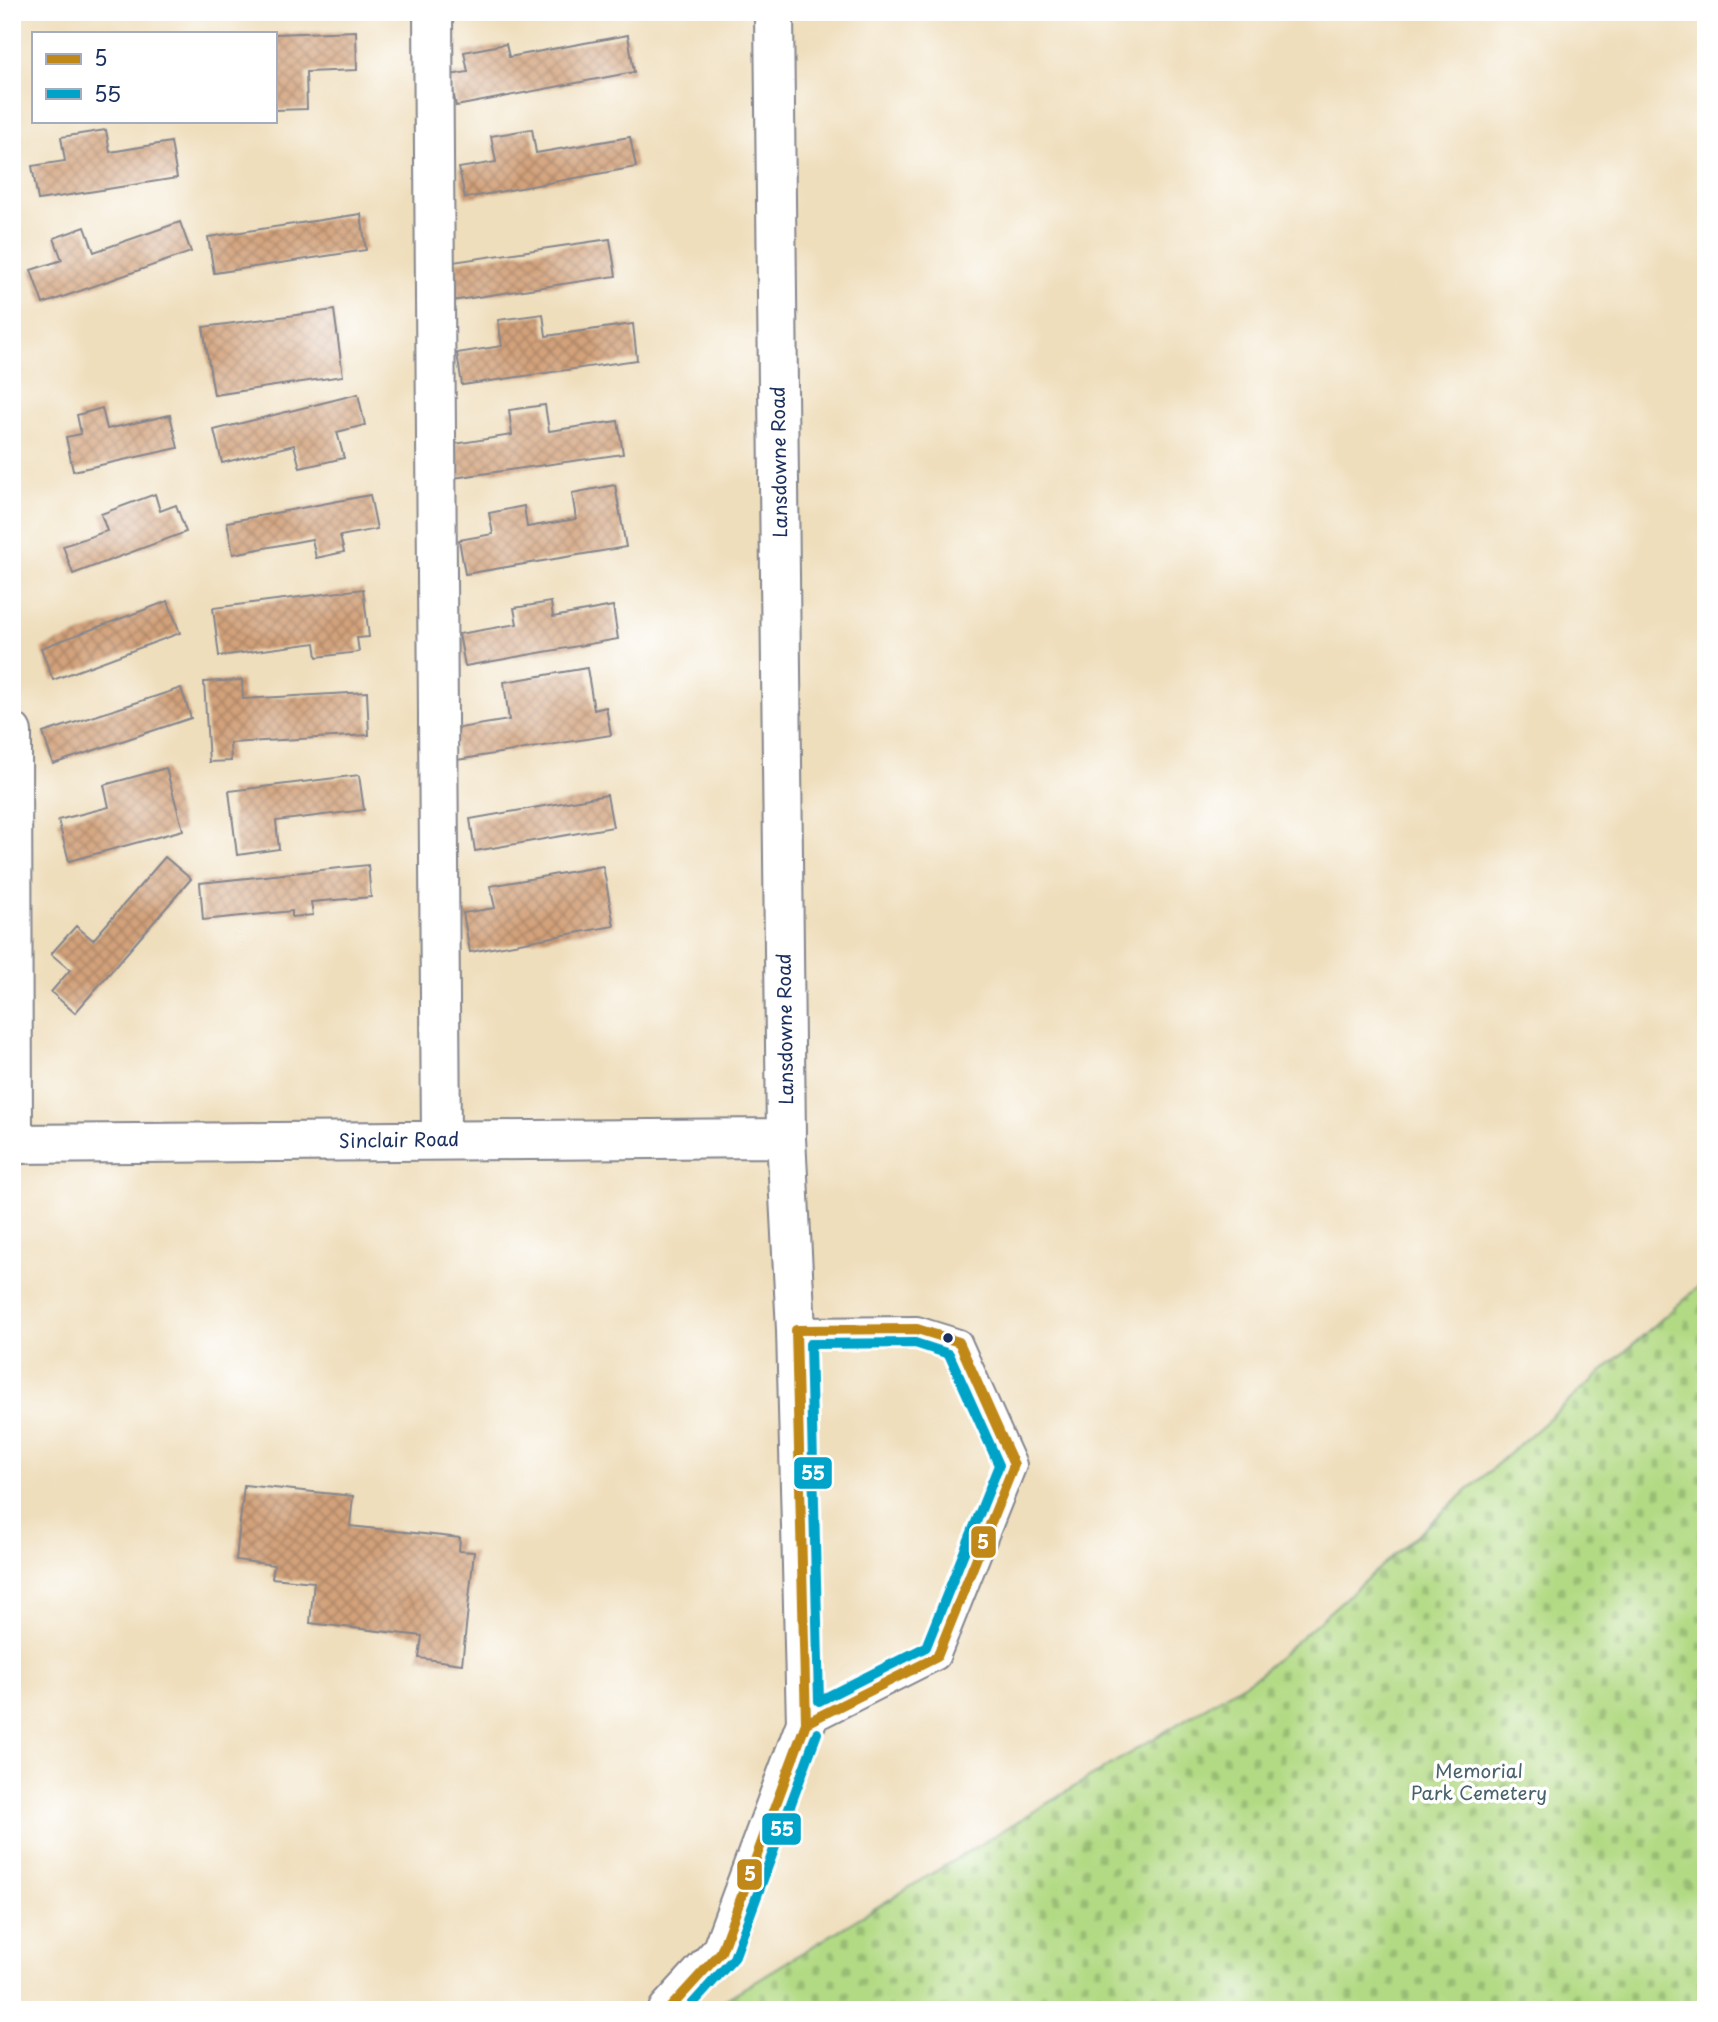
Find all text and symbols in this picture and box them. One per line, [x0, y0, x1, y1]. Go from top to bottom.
legend [32, 32, 276, 122]
text: 5 [94, 41, 108, 73]
text: 55 [94, 77, 121, 109]
street label: Lansdowne Road [763, 386, 793, 538]
street label: Lansdowne Road [769, 953, 799, 1105]
street label: Sinclair Road [338, 1124, 460, 1154]
unlabelled marker [941, 1331, 955, 1345]
line badge: 55 [793, 1456, 833, 1490]
text: 55 [801, 1458, 825, 1486]
line badge: 5 [970, 1525, 997, 1559]
text: 5 [977, 1527, 989, 1555]
park label: Memorial Park Cemetery [1411, 1756, 1547, 1806]
line badge: 55 [761, 1812, 802, 1846]
text: 55 [770, 1814, 794, 1842]
line badge: 5 [736, 1858, 763, 1891]
text: 5 [744, 1859, 756, 1887]

